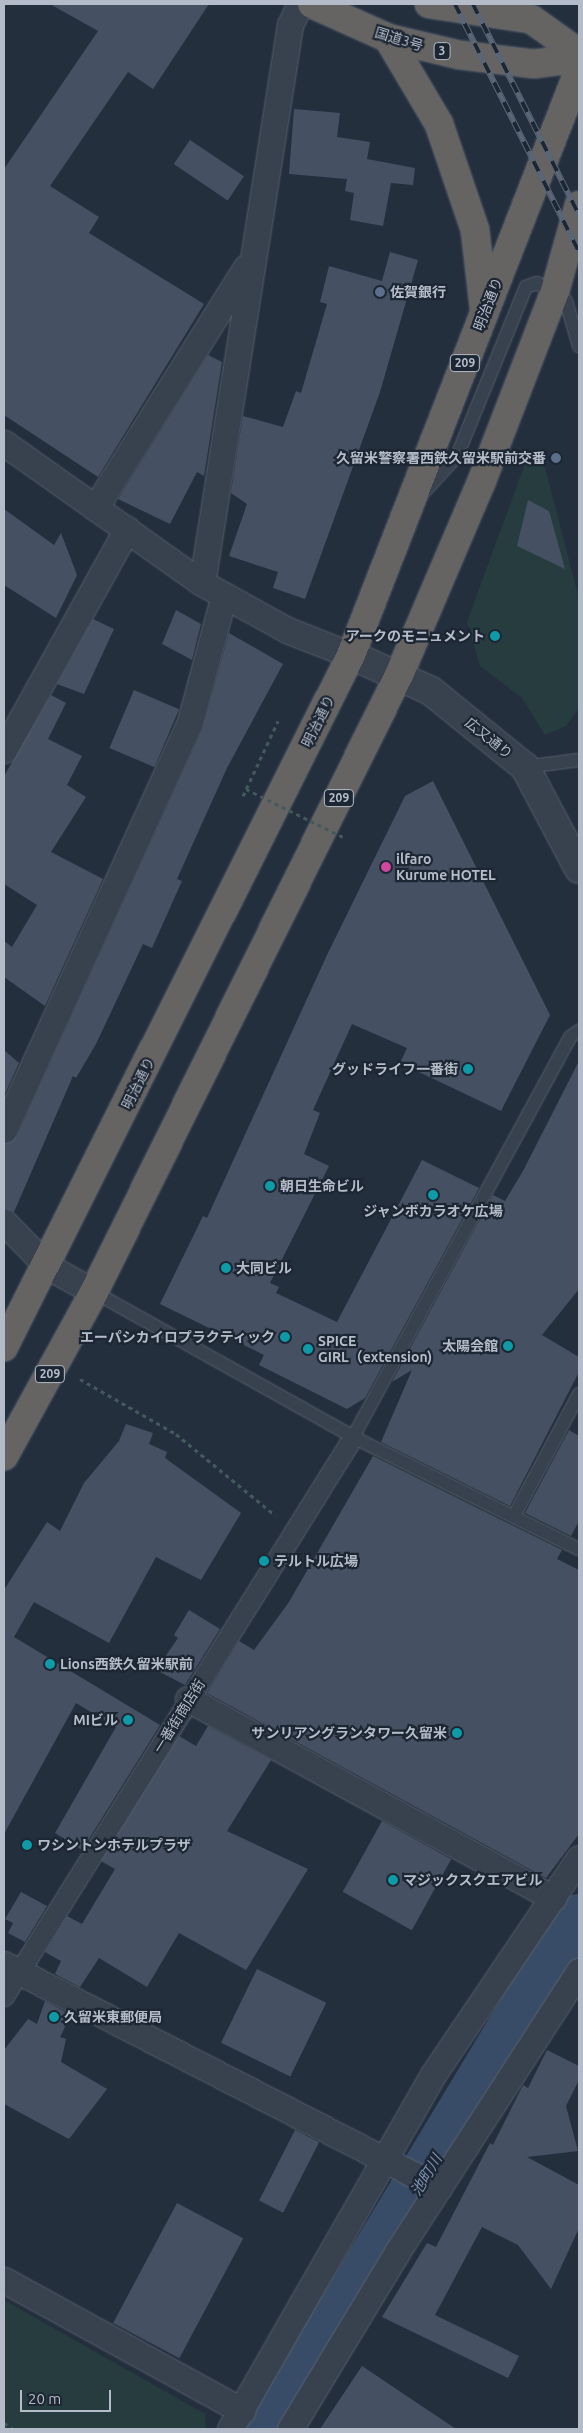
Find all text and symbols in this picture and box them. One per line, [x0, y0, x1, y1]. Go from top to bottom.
street label: 国道3号 [373, 24, 425, 54]
road number: 3 [433, 41, 451, 60]
street label: 明治通り [470, 275, 506, 333]
place label: 佐賀銀行 [390, 284, 446, 300]
marker: 佐賀銀行 [374, 286, 386, 298]
road number: 209 [449, 353, 481, 372]
place label: 久留米警察署西鉄久留米駅前交番 [336, 450, 546, 466]
marker: 久留米警察署西鉄久留米駅前交番 [550, 452, 562, 464]
place label: アークのモニュメント [346, 628, 485, 644]
marker: アークのモニュメント [489, 630, 501, 642]
street label: 明治通り [298, 692, 338, 750]
street label: 広又通り [462, 714, 516, 762]
road number: 209 [323, 788, 355, 808]
place label: ilfaro Kurume HOTEL [396, 851, 496, 884]
marker: ilfaro Kurume HOTEL [380, 861, 392, 873]
street label: 明治通り [118, 1054, 158, 1112]
place label: グッドライフ一番街 [332, 1061, 458, 1077]
marker: グッドライフ一番街 [462, 1063, 474, 1075]
place label: 朝日生命ビル [280, 1178, 364, 1194]
marker: 朝日生命ビル [264, 1180, 276, 1192]
marker: ジャンボカラオケ広場 [427, 1189, 439, 1201]
place label: ジャンボカラオケ広場 [363, 1203, 503, 1219]
place label: 大同ビル [236, 1260, 292, 1276]
marker: 大同ビル [220, 1262, 232, 1274]
place label: エーパシカイロプラクティック [79, 1329, 275, 1345]
marker: エーパシカイロプラクティック [279, 1331, 291, 1343]
place label: SPICE GIRL（extension) [318, 1333, 432, 1365]
place label: 太陽会館 [442, 1338, 498, 1354]
marker: 太陽会館 [502, 1340, 514, 1352]
marker: SPICE GIRL（extension) [302, 1343, 314, 1355]
road number: 209 [34, 1365, 66, 1384]
place label: テルトル広場 [274, 1553, 358, 1569]
marker: テルトル広場 [258, 1555, 270, 1567]
place label: Lions西鉄久留米駅前 [60, 1656, 193, 1672]
marker: Lions西鉄久留米駅前 [44, 1658, 56, 1670]
street label: 一番街商店街 [150, 1676, 208, 1756]
place label: MIビル [73, 1712, 118, 1728]
marker: MIビル [122, 1714, 134, 1726]
place label: サンリアングランタワー久留米 [251, 1725, 447, 1741]
marker: サンリアングランタワー久留米 [451, 1727, 463, 1739]
place label: ワシントンホテルプラザ [37, 1837, 191, 1853]
marker: ワシントンホテルプラザ [21, 1839, 33, 1851]
place label: マジックスクエアビル [403, 1872, 543, 1888]
marker: マジックスクエアビル [387, 1874, 399, 1886]
place label: 久留米東郵便局 [64, 2009, 162, 2025]
marker: 久留米東郵便局 [48, 2011, 60, 2023]
water label: 池町川 [407, 2151, 445, 2199]
scale bar [22, 2380, 114, 2412]
text: 20 m [28, 2390, 61, 2407]

